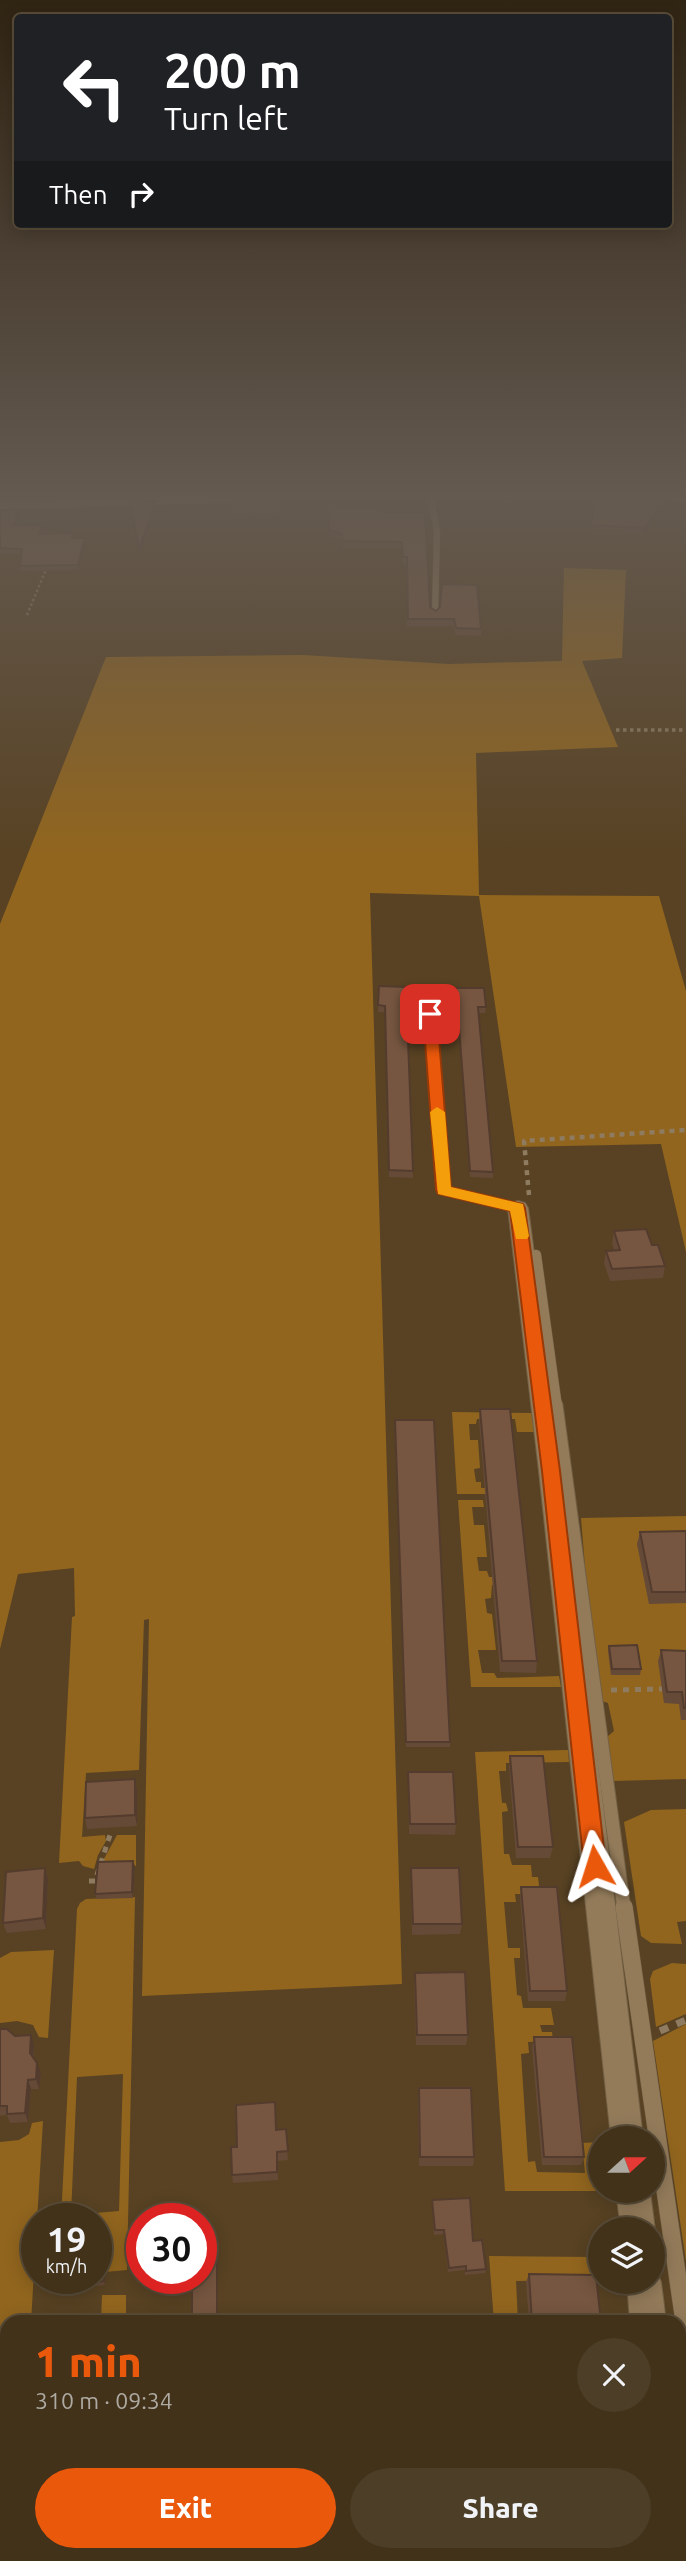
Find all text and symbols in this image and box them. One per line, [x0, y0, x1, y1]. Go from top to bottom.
icon: left [49, 42, 140, 133]
text: 200 m [164, 42, 301, 97]
text: Turn left [164, 100, 288, 136]
icon: right [122, 175, 160, 213]
text: Then [49, 180, 108, 209]
pin [400, 984, 460, 1044]
icon: arrive [411, 995, 449, 1033]
position arrow [558, 1829, 632, 1903]
north arrow [588, 2126, 665, 2203]
map controls [588, 2126, 665, 2294]
speed limit sign: 30 [126, 2203, 217, 2294]
button: layers [588, 2217, 665, 2294]
text: 19 [47, 2219, 86, 2259]
text: km/h [46, 2256, 87, 2276]
text: 1 min [35, 2338, 142, 2385]
button: close [577, 2338, 651, 2412]
text: 310 m · 09:34 [35, 2388, 173, 2413]
button: Exit [35, 2468, 336, 2548]
button: Share [350, 2468, 651, 2548]

